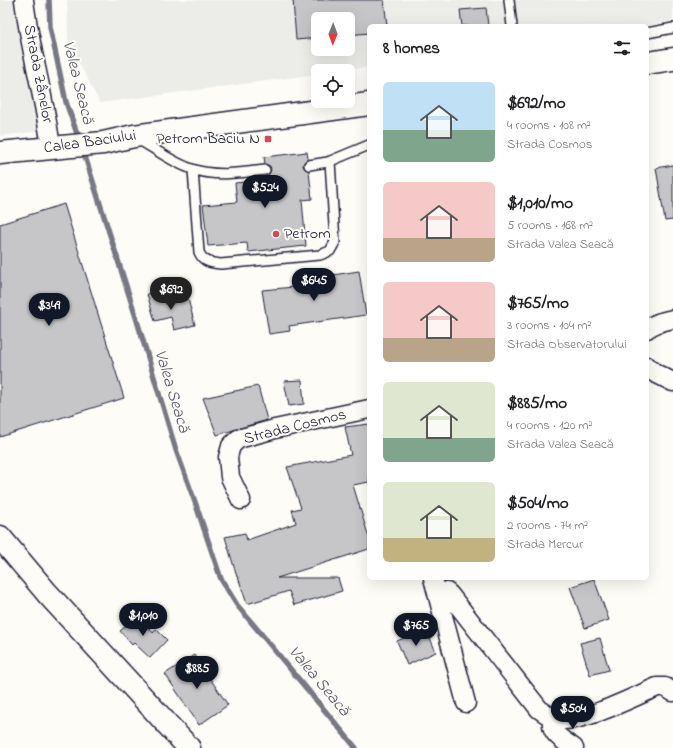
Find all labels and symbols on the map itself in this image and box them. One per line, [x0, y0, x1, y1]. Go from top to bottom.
north arrow [311, 12, 355, 56]
street label: Strada Zânelor [17, 23, 59, 125]
water label: Valea Seacă [56, 38, 101, 128]
street label: Calea Baciului [42, 124, 138, 160]
place label: Petrom Baciu N [156, 127, 260, 151]
marker: Petrom Baciu N [263, 134, 273, 144]
pin: $524 [241, 175, 289, 209]
place label: Petrom [284, 222, 331, 246]
marker: Petrom [271, 229, 281, 239]
pin: $645 [290, 268, 338, 302]
pin: $692 [147, 277, 195, 311]
pin: $349 [25, 293, 73, 327]
water label: Valea Seacă [148, 347, 197, 437]
street label: Strada Cosmos [241, 403, 349, 451]
pin: $1,010 [110, 603, 176, 637]
pin: $765 [392, 613, 440, 647]
water label: Valea Seacă [282, 640, 357, 723]
pin: $885 [173, 656, 221, 690]
pin: $504 [549, 696, 597, 730]

